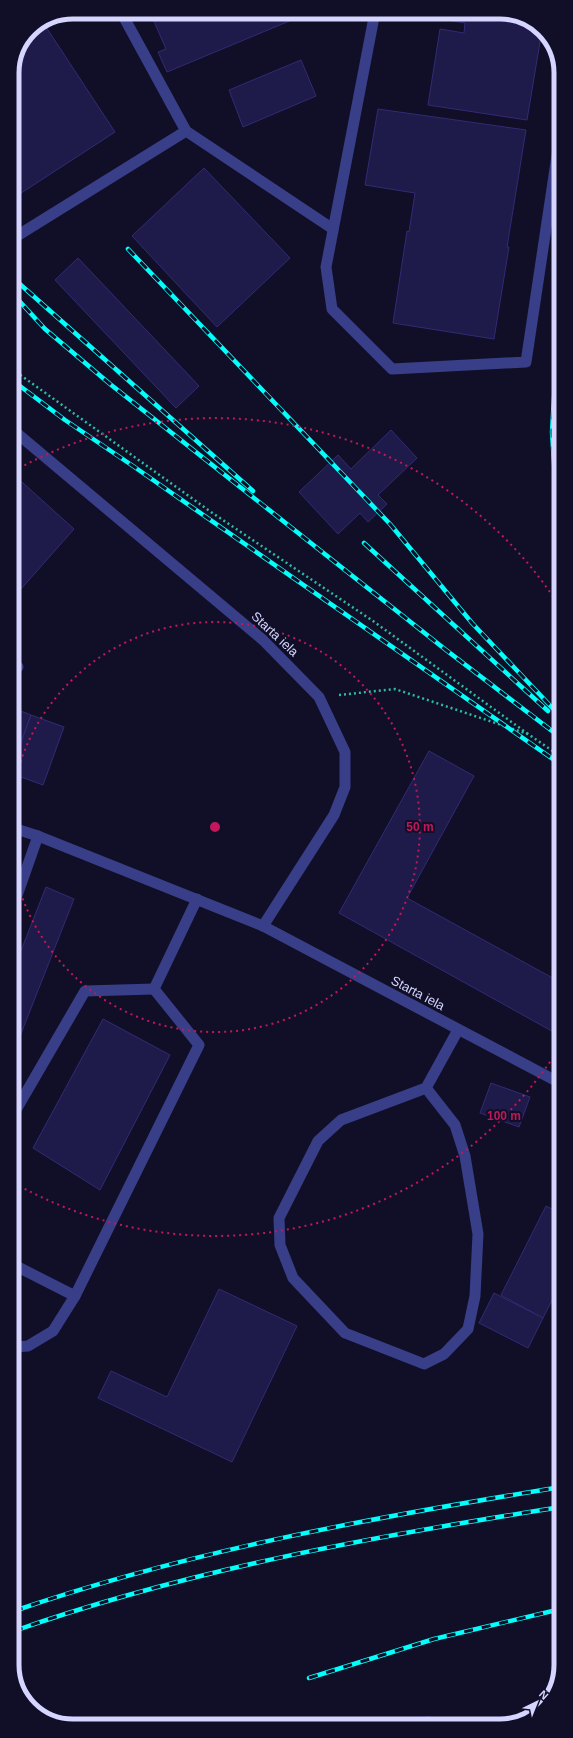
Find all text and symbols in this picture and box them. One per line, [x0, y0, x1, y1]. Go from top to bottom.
street label: Starta iela [248, 609, 302, 660]
centre of rings [208, 820, 222, 834]
text: 50 m [406, 820, 434, 834]
street label: Starta iela [389, 973, 448, 1014]
text: 100 m [487, 1109, 521, 1123]
north arrow [517, 1682, 557, 1722]
text: N [537, 1688, 551, 1702]

